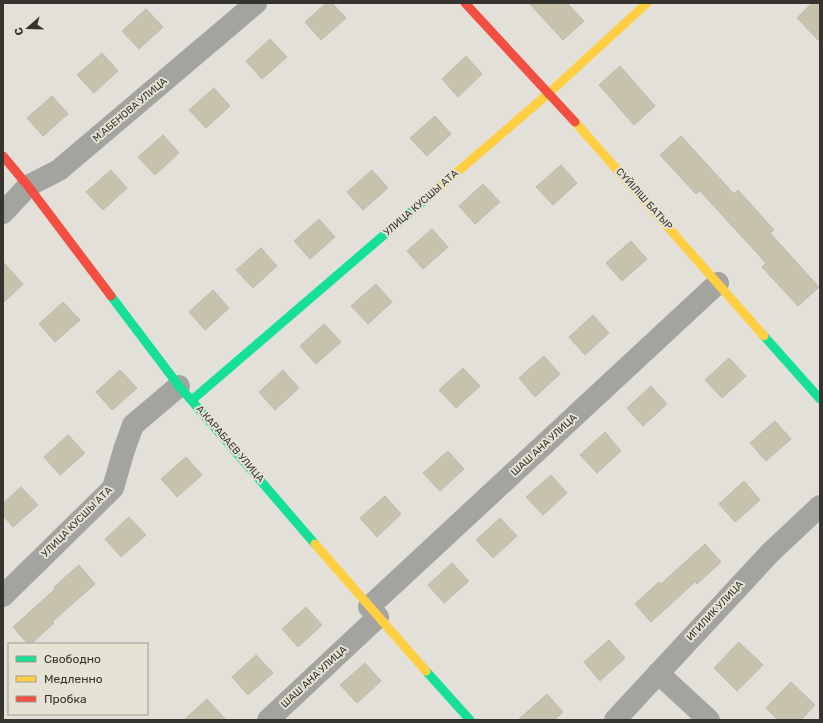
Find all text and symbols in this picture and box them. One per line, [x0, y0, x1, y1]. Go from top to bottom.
north arrow [8, 8, 48, 48]
text: С [12, 25, 27, 37]
street label: М.АБЕНОВА УЛИЦА [90, 75, 170, 145]
street label: СҮЙІЛІШ БАТЫР [613, 166, 675, 233]
street label: УЛИЦА КУСШЫ АТА [381, 167, 461, 239]
street label: А.КАРАБАЕВ УЛИЦА [193, 403, 267, 485]
street label: ШАШ АНА УЛИЦА [509, 411, 580, 479]
street label: УЛИЦА КУСШЫ АТА [39, 484, 115, 560]
street label: ИГИЛИК УЛИЦА [684, 578, 746, 643]
legend [8, 643, 148, 715]
street label: ШАШ АНА УЛИЦА [279, 643, 350, 711]
text: Свободно [44, 652, 101, 666]
text: Медленно [44, 672, 103, 686]
text: Пробка [44, 692, 87, 706]

